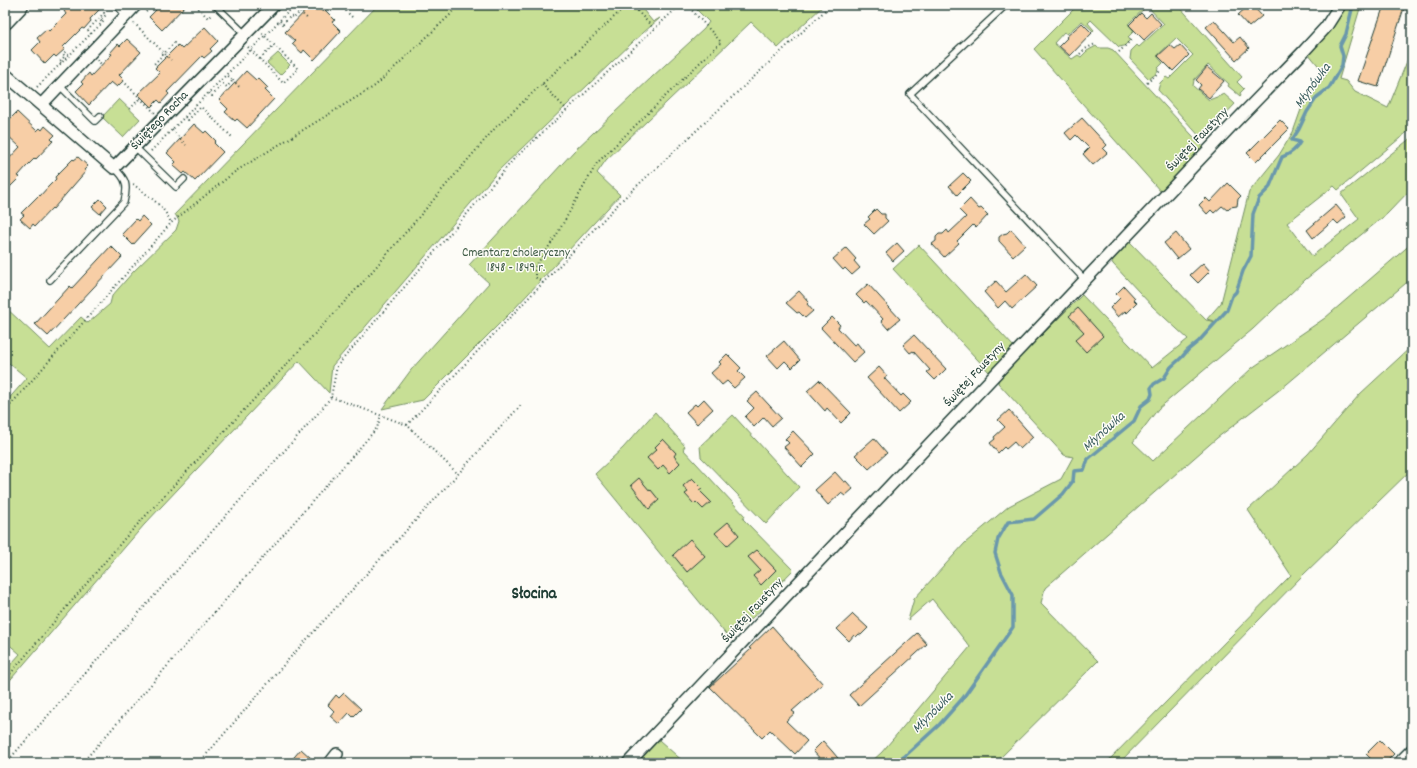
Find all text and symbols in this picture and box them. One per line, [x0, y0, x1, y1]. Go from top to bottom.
water label: Młynówka [1290, 58, 1337, 113]
street label: Świętego Rocha [127, 86, 194, 155]
street label: Świętej Faustyny [1162, 103, 1234, 176]
park label: Cmentarz choleryczny 1848 - 1849 r. [462, 244, 571, 278]
street label: Świętej Faustyny [940, 338, 1011, 412]
water label: Młynówka [1078, 406, 1131, 457]
street label: Świętej Faustyny [718, 574, 789, 648]
district label: Słocina [511, 583, 558, 607]
water label: Młynówka [908, 687, 959, 738]

